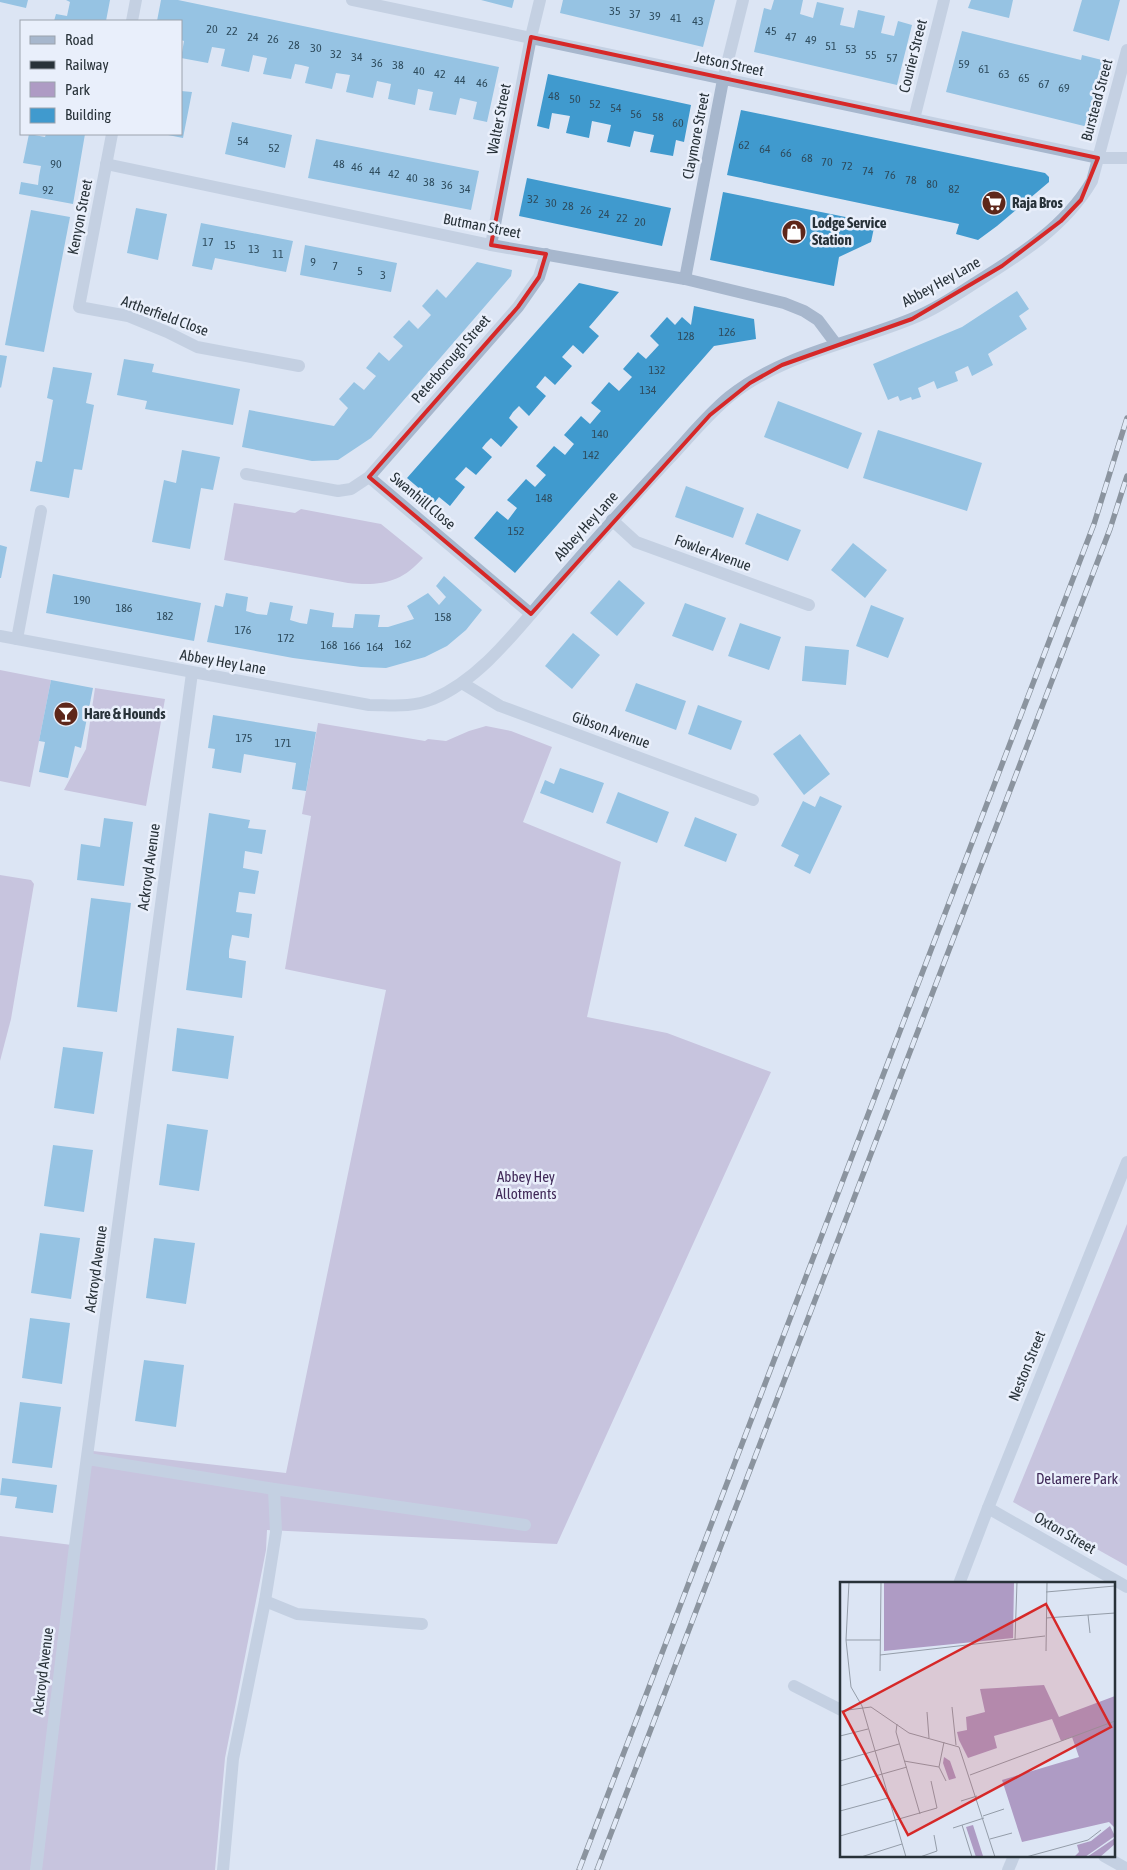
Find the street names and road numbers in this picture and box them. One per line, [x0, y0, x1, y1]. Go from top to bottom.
street label: Courier Street [895, 17, 930, 94]
street label: Jetson Street [693, 48, 765, 79]
street label: Burstead Street [1077, 57, 1116, 143]
street label: Walter Street [483, 82, 514, 156]
street label: Claymore Street [679, 91, 712, 181]
street label: Kenyon Street [64, 178, 95, 256]
street label: Butman Street [442, 210, 522, 241]
street label: Abbey Hey Lane [899, 253, 983, 310]
street label: Artherfield Close [119, 292, 211, 339]
street label: Peterborough Street [408, 311, 493, 406]
street label: Swanhill Close [387, 468, 459, 533]
street label: Abbey Hey Lane [550, 488, 621, 564]
street label: Fowler Avenue [673, 531, 754, 574]
street label: Abbey Hey Lane [179, 646, 268, 677]
street label: Gibson Avenue [570, 708, 653, 752]
street label: Ackroyd Avenue [134, 822, 163, 911]
street label: Ackroyd Avenue [81, 1224, 110, 1313]
street label: Neston Street [1005, 1328, 1048, 1403]
street label: Oxton Street [1031, 1508, 1099, 1557]
street label: Ackroyd Avenue [29, 1626, 56, 1715]

